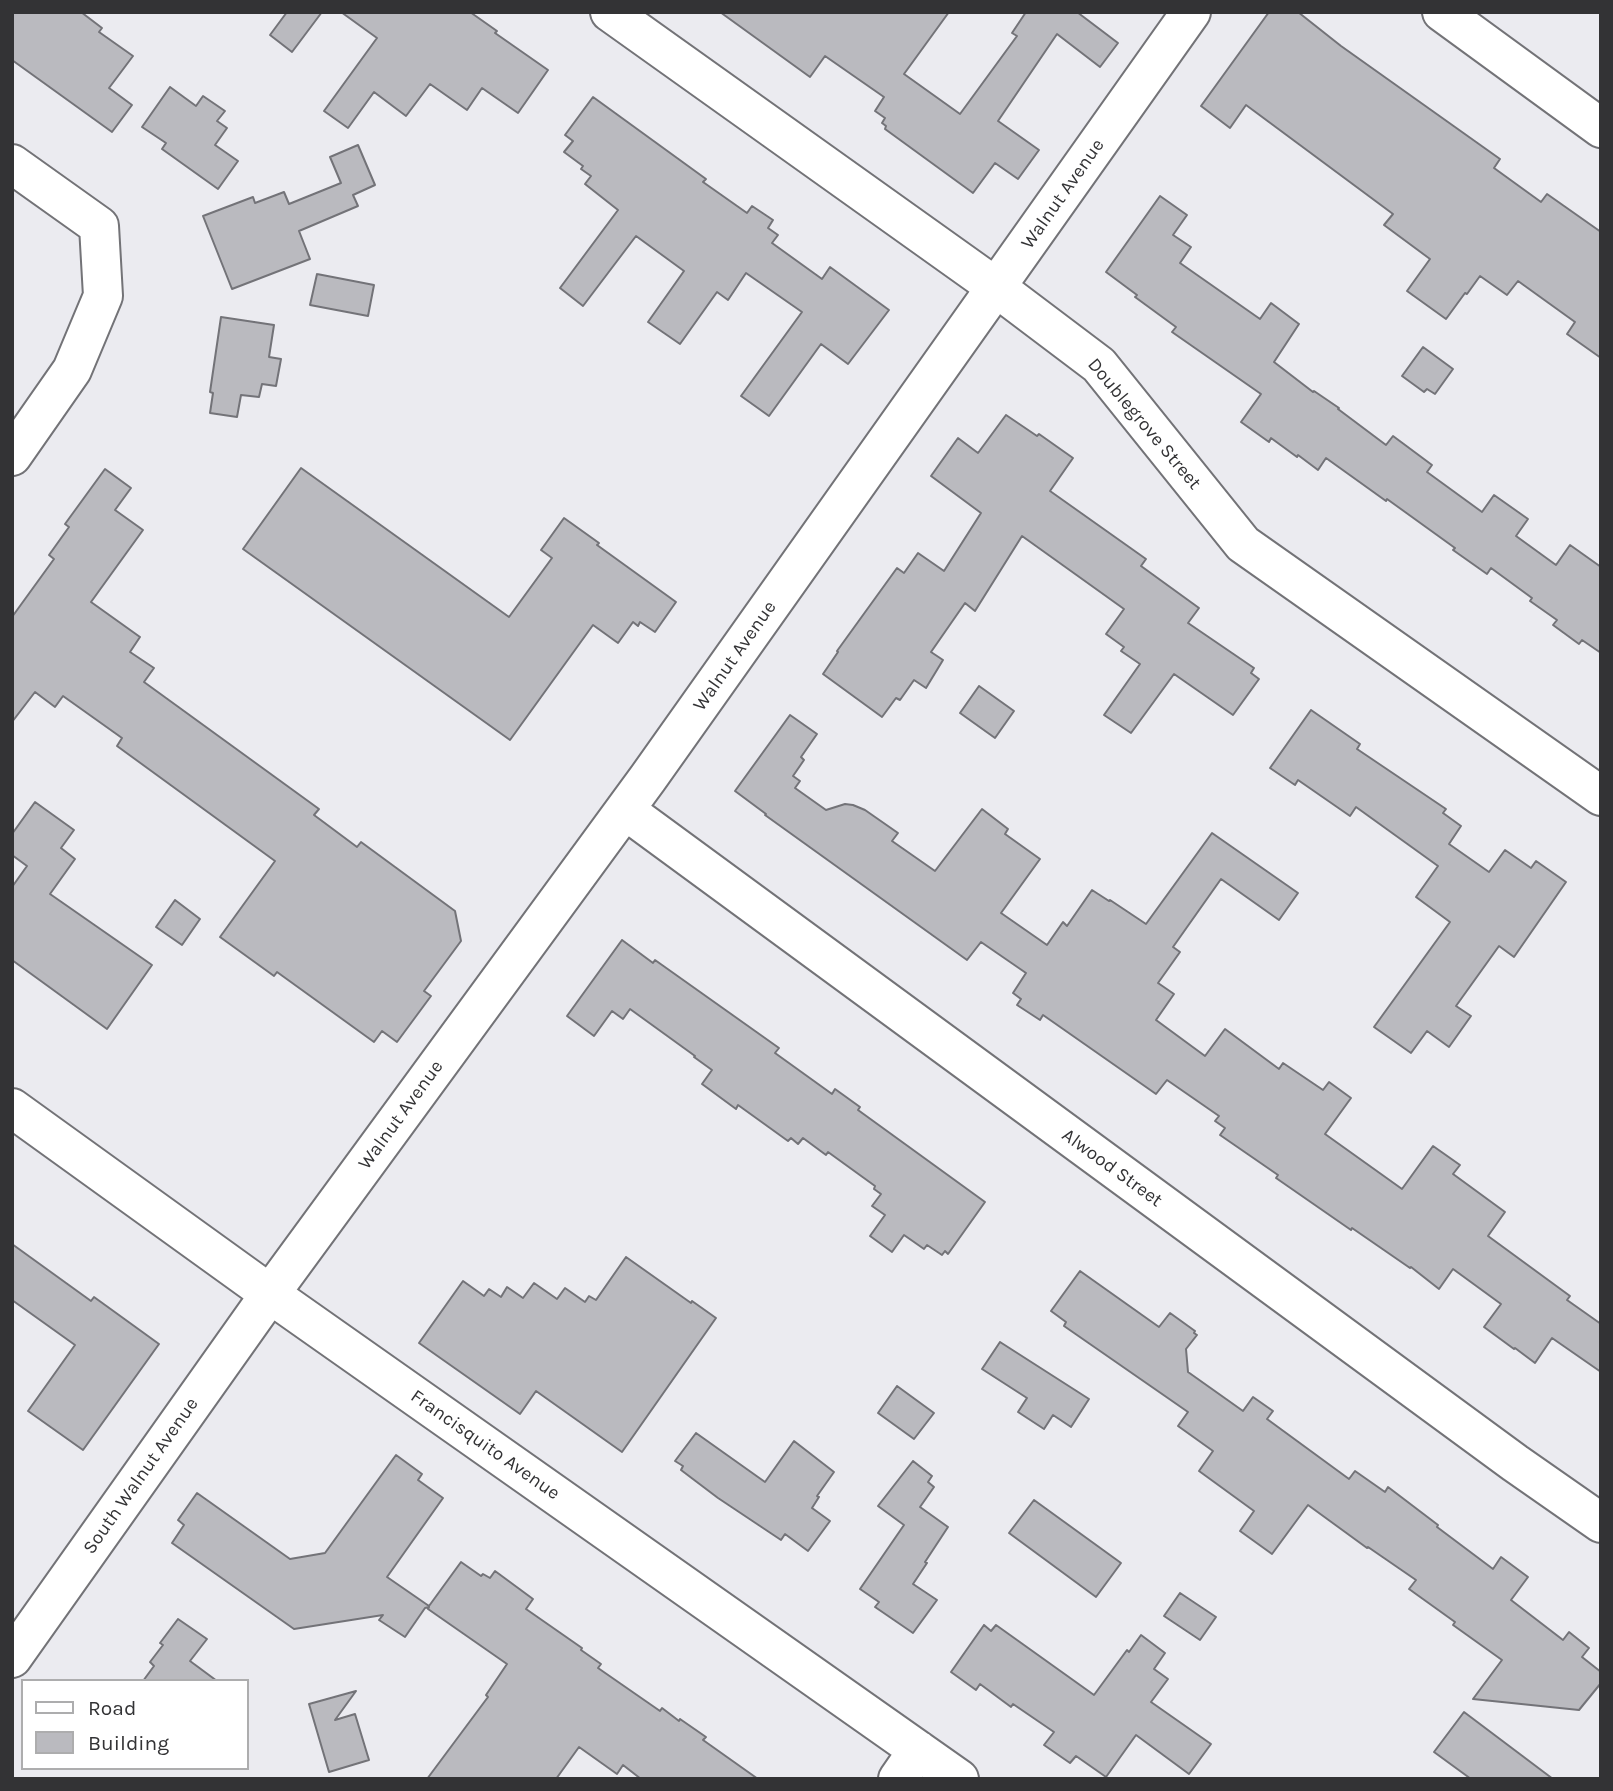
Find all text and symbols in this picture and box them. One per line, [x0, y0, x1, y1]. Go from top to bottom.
street label: Walnut Avenue [1017, 134, 1109, 254]
street label: Doublegrove Street [1082, 354, 1206, 494]
street label: Walnut Avenue [689, 596, 781, 716]
street label: Walnut Avenue [354, 1056, 448, 1174]
street label: Alwood Street [1057, 1124, 1167, 1212]
street label: Francisquito Avenue [406, 1385, 564, 1505]
street label: South Walnut Avenue [78, 1393, 204, 1559]
legend [21, 1679, 248, 1770]
text: Road [88, 1696, 136, 1720]
text: Building [88, 1731, 169, 1755]

